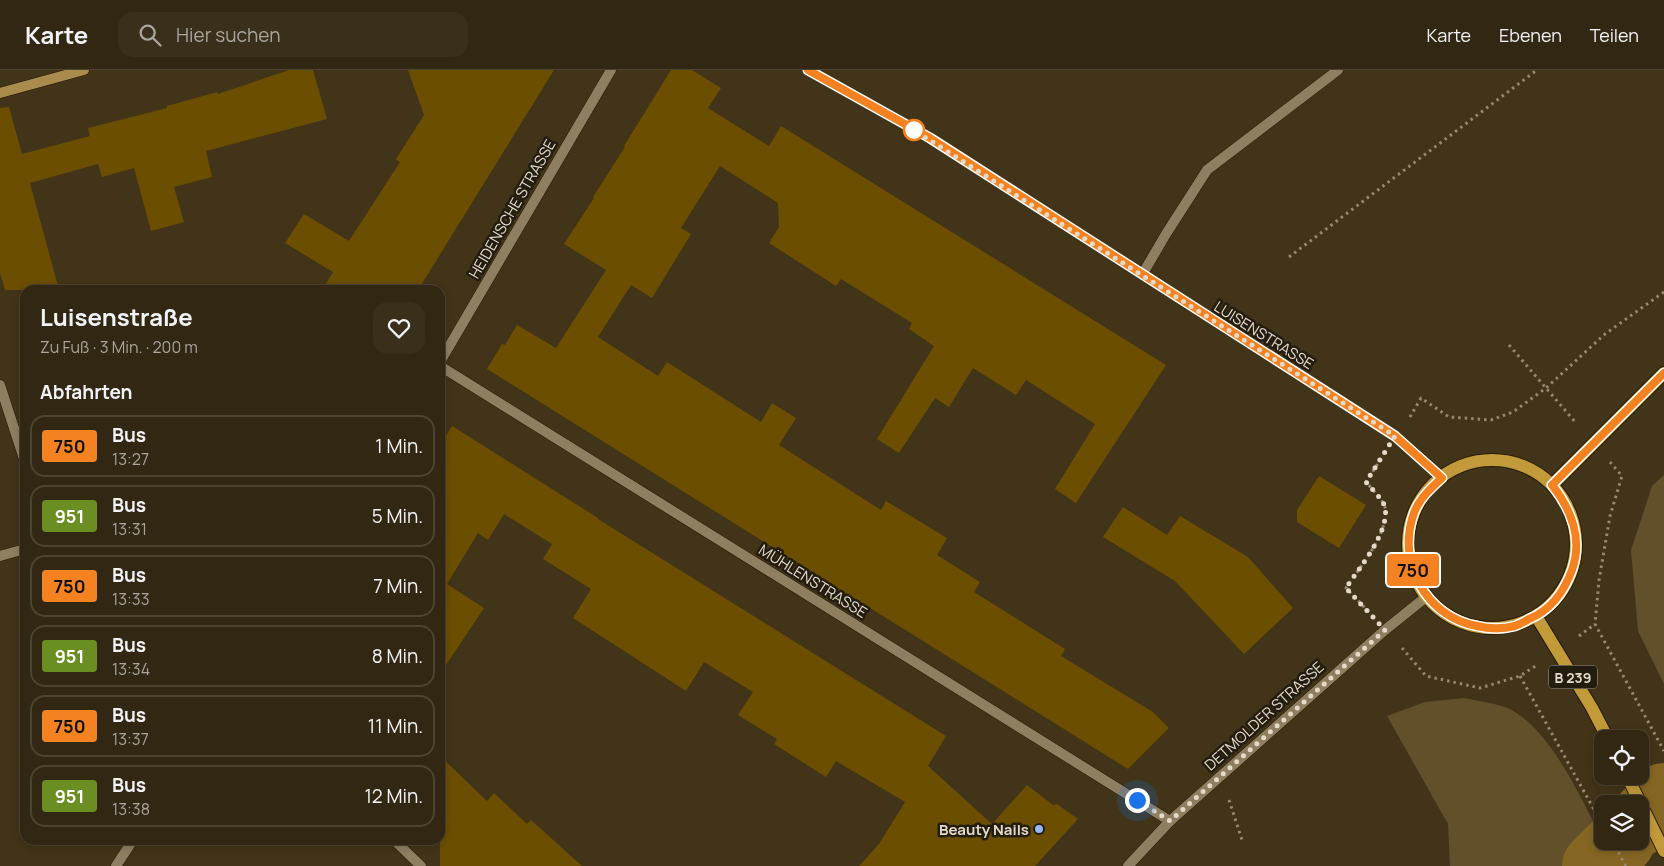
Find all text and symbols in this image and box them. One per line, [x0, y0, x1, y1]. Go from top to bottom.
search box [118, 12, 468, 57]
text: Karte [25, 18, 88, 51]
icon: search [136, 21, 164, 49]
text: Hier suchen [176, 22, 280, 48]
text: Karte [1427, 23, 1471, 47]
text: Ebenen [1499, 23, 1562, 47]
text: Teilen [1590, 23, 1639, 47]
unlabelled marker [903, 119, 925, 141]
street label: HEIDENSCHE STRASSE [464, 136, 560, 282]
street label: LUISENSTRASSE [1210, 296, 1318, 374]
text: Luisenstraße [40, 300, 193, 333]
button: heart [373, 302, 425, 354]
text: Zu Fuß · 3 Min. · 200 m [40, 336, 198, 358]
text: Abfahrten [40, 379, 133, 405]
text: Bus [112, 422, 146, 448]
text: 1 Min. [375, 433, 423, 459]
text: 750 [54, 434, 86, 458]
text: 13:27 [112, 448, 149, 470]
text: Bus [112, 492, 146, 518]
text: 5 Min. [372, 503, 423, 529]
text: 951 [55, 504, 84, 528]
text: 13:31 [112, 518, 147, 540]
street label: MÜHLENSTRASSE [755, 539, 871, 623]
line badge: 750 [1384, 554, 1442, 586]
text: 750 [1397, 558, 1429, 582]
text: Bus [112, 562, 146, 588]
text: 7 Min. [373, 573, 423, 599]
text: 750 [54, 574, 86, 598]
text: 13:33 [112, 588, 150, 610]
text: Bus [112, 632, 146, 658]
text: 8 Min. [372, 643, 423, 669]
text: 951 [55, 644, 84, 668]
street label: DETMOLDER STRASSE [1200, 657, 1328, 775]
text: 13:34 [112, 658, 150, 680]
road number: B 239 [1549, 666, 1597, 688]
text: Bus [112, 702, 146, 728]
text: 11 Min. [368, 713, 423, 739]
text: 750 [54, 714, 86, 738]
text: 13:37 [112, 728, 149, 750]
map controls [1594, 730, 1649, 850]
button: locate [1594, 730, 1649, 785]
text: Bus [112, 772, 146, 798]
text: 12 Min. [364, 783, 423, 809]
text: 951 [55, 784, 84, 808]
your location [1125, 788, 1150, 813]
button: layers [1594, 795, 1649, 850]
text: 13:38 [112, 798, 150, 820]
place label: Beauty Nails [939, 819, 1029, 840]
marker: Beauty Nails [1033, 823, 1045, 835]

